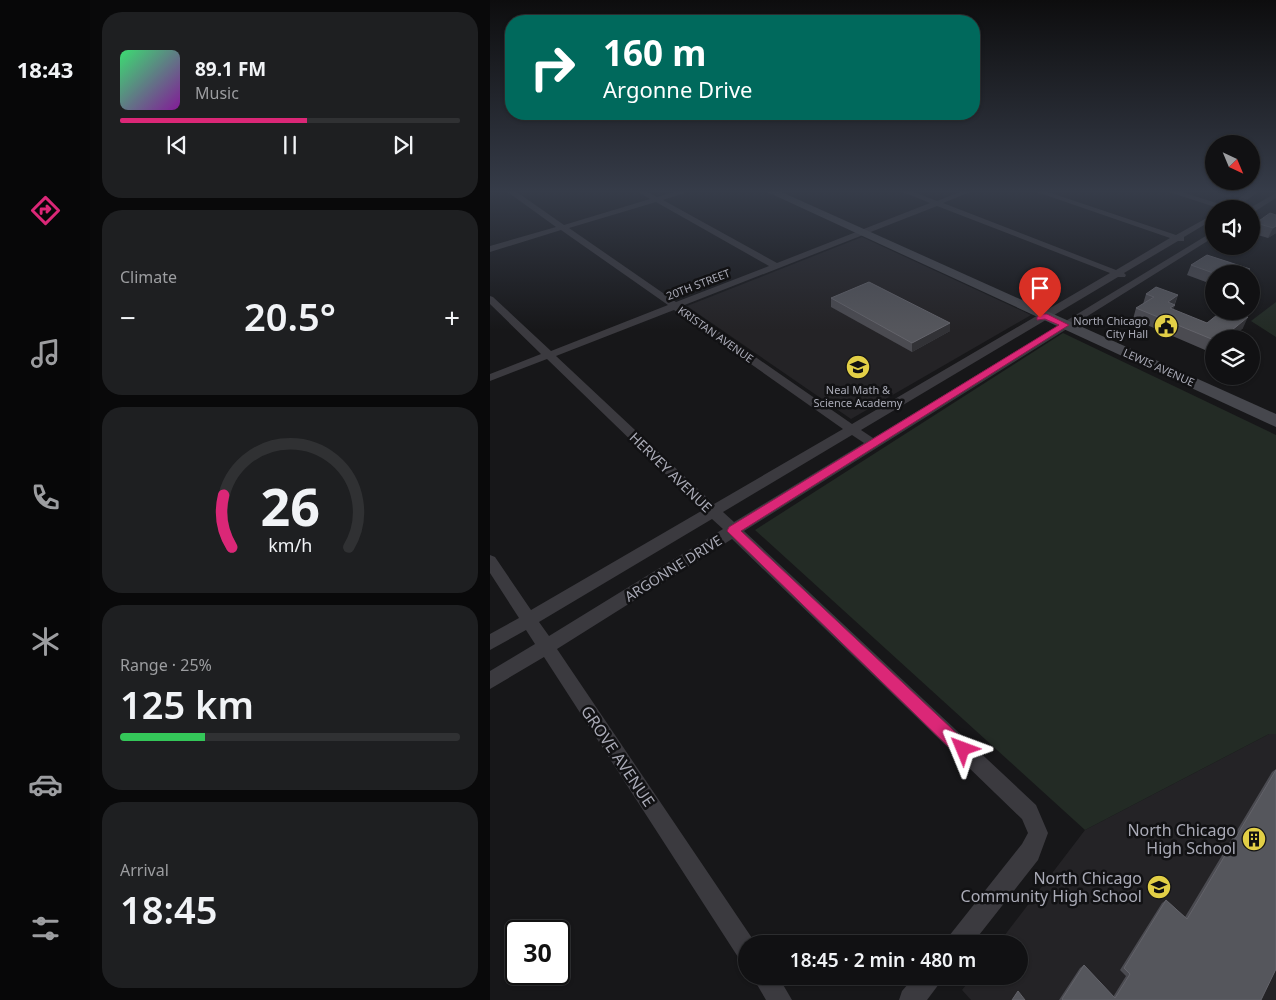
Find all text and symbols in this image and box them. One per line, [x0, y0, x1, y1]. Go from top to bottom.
text: 160 m [603, 29, 706, 76]
icon: right [520, 35, 585, 100]
text: 18:43 [17, 54, 73, 84]
text: 89.1 FM [195, 56, 266, 82]
text: Argonne Drive [603, 74, 753, 104]
text: Music [195, 82, 239, 104]
icon: previous [163, 131, 191, 159]
icon: pause [276, 131, 304, 159]
icon: next [389, 131, 417, 159]
north arrow [1205, 135, 1260, 190]
map controls [1205, 135, 1260, 385]
icon: directions [28, 193, 63, 228]
button: sound [1205, 200, 1260, 255]
street label: 20TH STREET [664, 265, 732, 303]
button: search [1205, 265, 1260, 320]
text: Climate [120, 266, 177, 288]
pin [1019, 267, 1061, 318]
icon: arrive [1026, 274, 1054, 302]
text: 20.5° [244, 290, 336, 342]
text: − [120, 298, 136, 336]
text: + [444, 298, 460, 336]
street label: KRISTAN AVENUE [675, 302, 757, 366]
place label: North Chicago City Hall [1073, 313, 1148, 341]
public building icon: North Chicago City Hall [1153, 313, 1179, 339]
button: layers [1205, 330, 1260, 385]
icon: music [28, 336, 63, 371]
street label: LEWIS AVENUE [1121, 345, 1197, 389]
school or university icon: Neal Math & Science Academy [845, 354, 871, 380]
place label: Neal Math & Science Academy [814, 382, 903, 410]
street label: HERVEY AVENUE [626, 428, 716, 516]
text: 26 [260, 470, 320, 541]
icon: phone [28, 480, 63, 515]
street label: ARGONNE DRIVE [621, 530, 725, 606]
text: km/h [268, 533, 312, 557]
icon: climate [28, 624, 63, 659]
text: Range · 25% [120, 654, 212, 676]
text: 125 km [120, 678, 254, 730]
street label: GROVE AVENUE [576, 701, 660, 811]
position arrow [936, 722, 988, 774]
icon: car [28, 767, 63, 802]
place label: North Chicago High School [1127, 819, 1236, 859]
building icon: North Chicago High School [1241, 826, 1267, 852]
text: Arrival [120, 859, 169, 881]
place label: North Chicago Community High School [961, 867, 1142, 907]
school or university icon: North Chicago Community High School [1146, 874, 1172, 900]
text: 18:45 [120, 883, 217, 935]
icon: filters [28, 911, 63, 946]
speed limit sign: 30 [505, 920, 570, 985]
text: 18:45 · 2 min · 480 m [790, 947, 976, 973]

